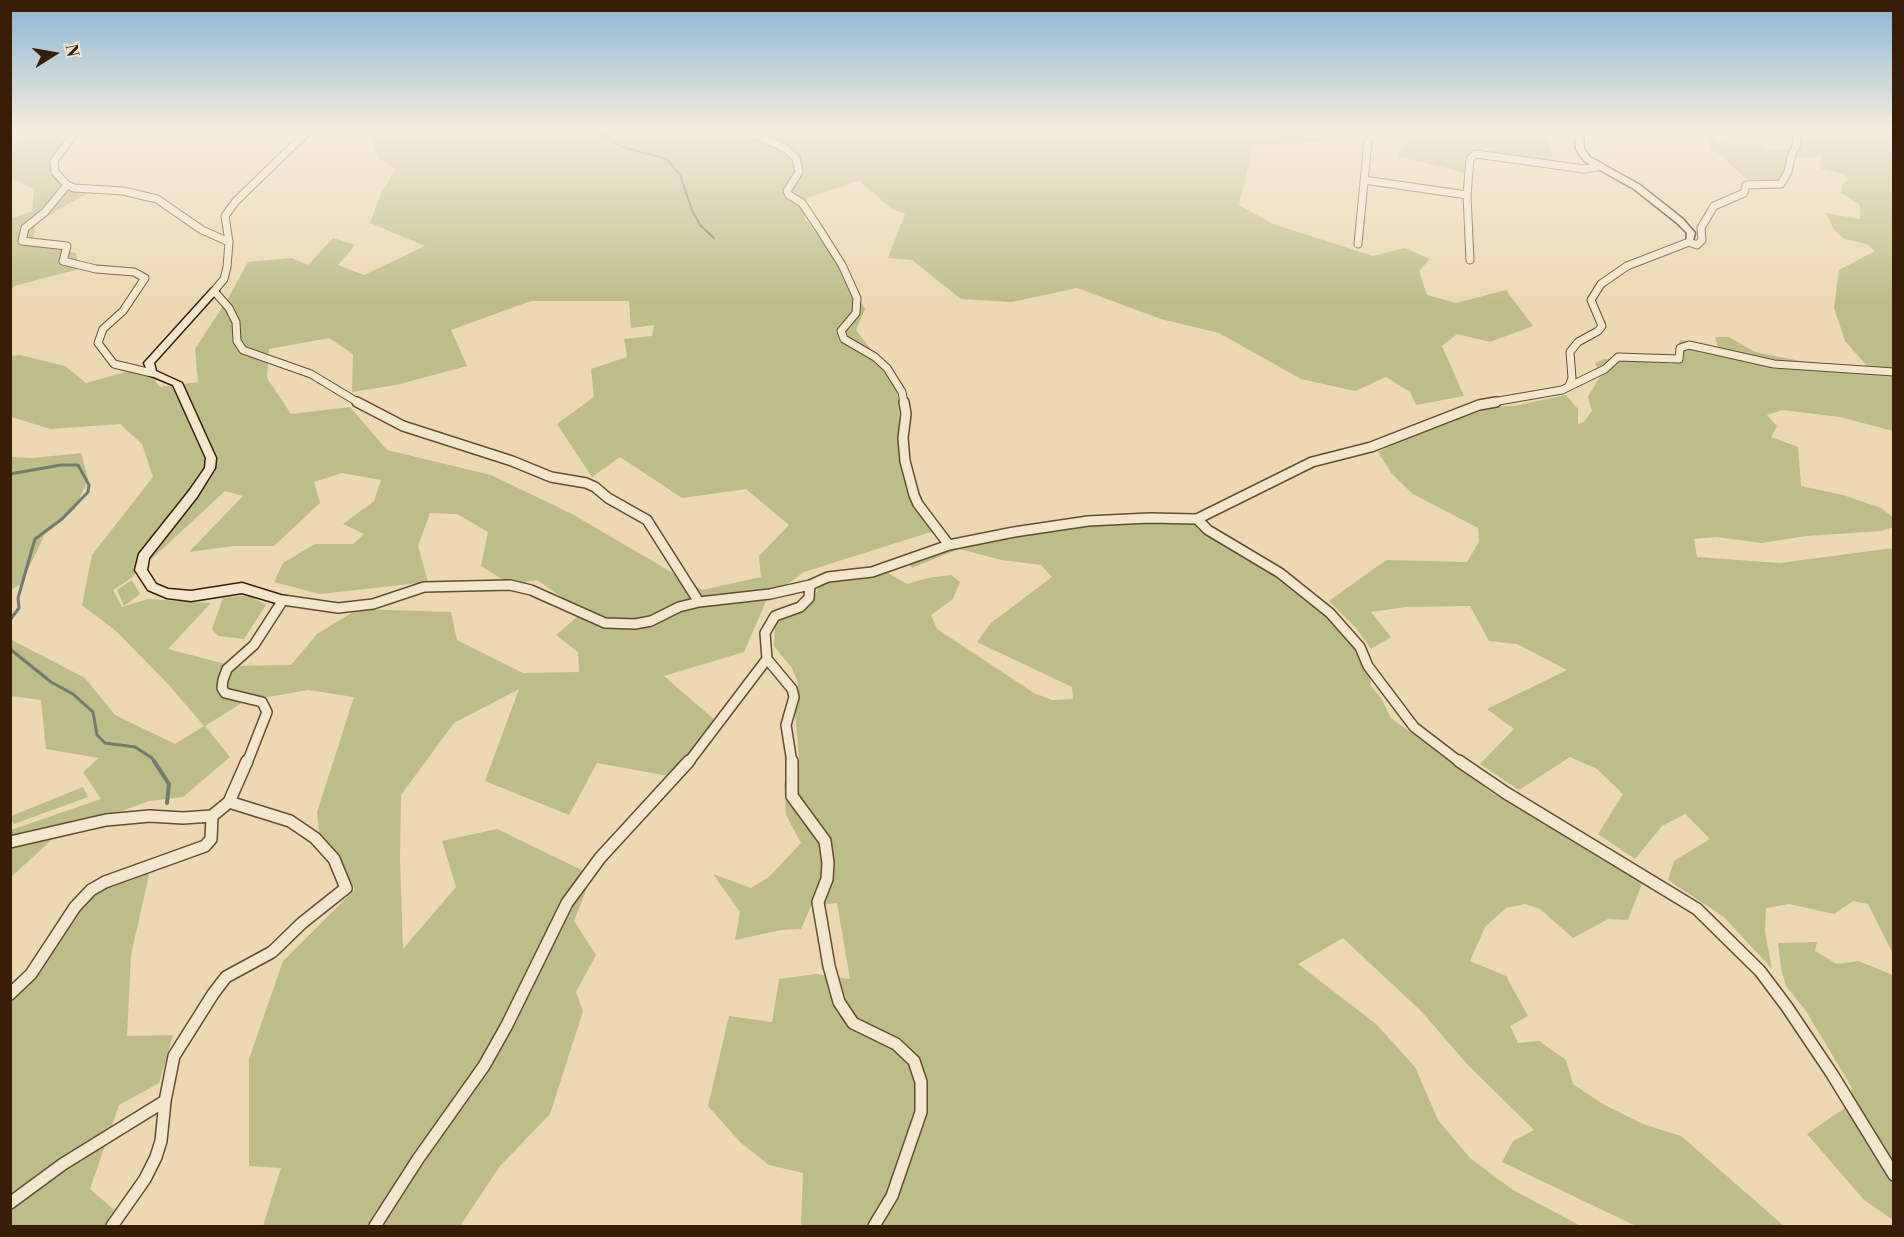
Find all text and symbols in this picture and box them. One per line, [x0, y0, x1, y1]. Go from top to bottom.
north arrow [24, 24, 84, 84]
text: N [61, 42, 83, 59]

